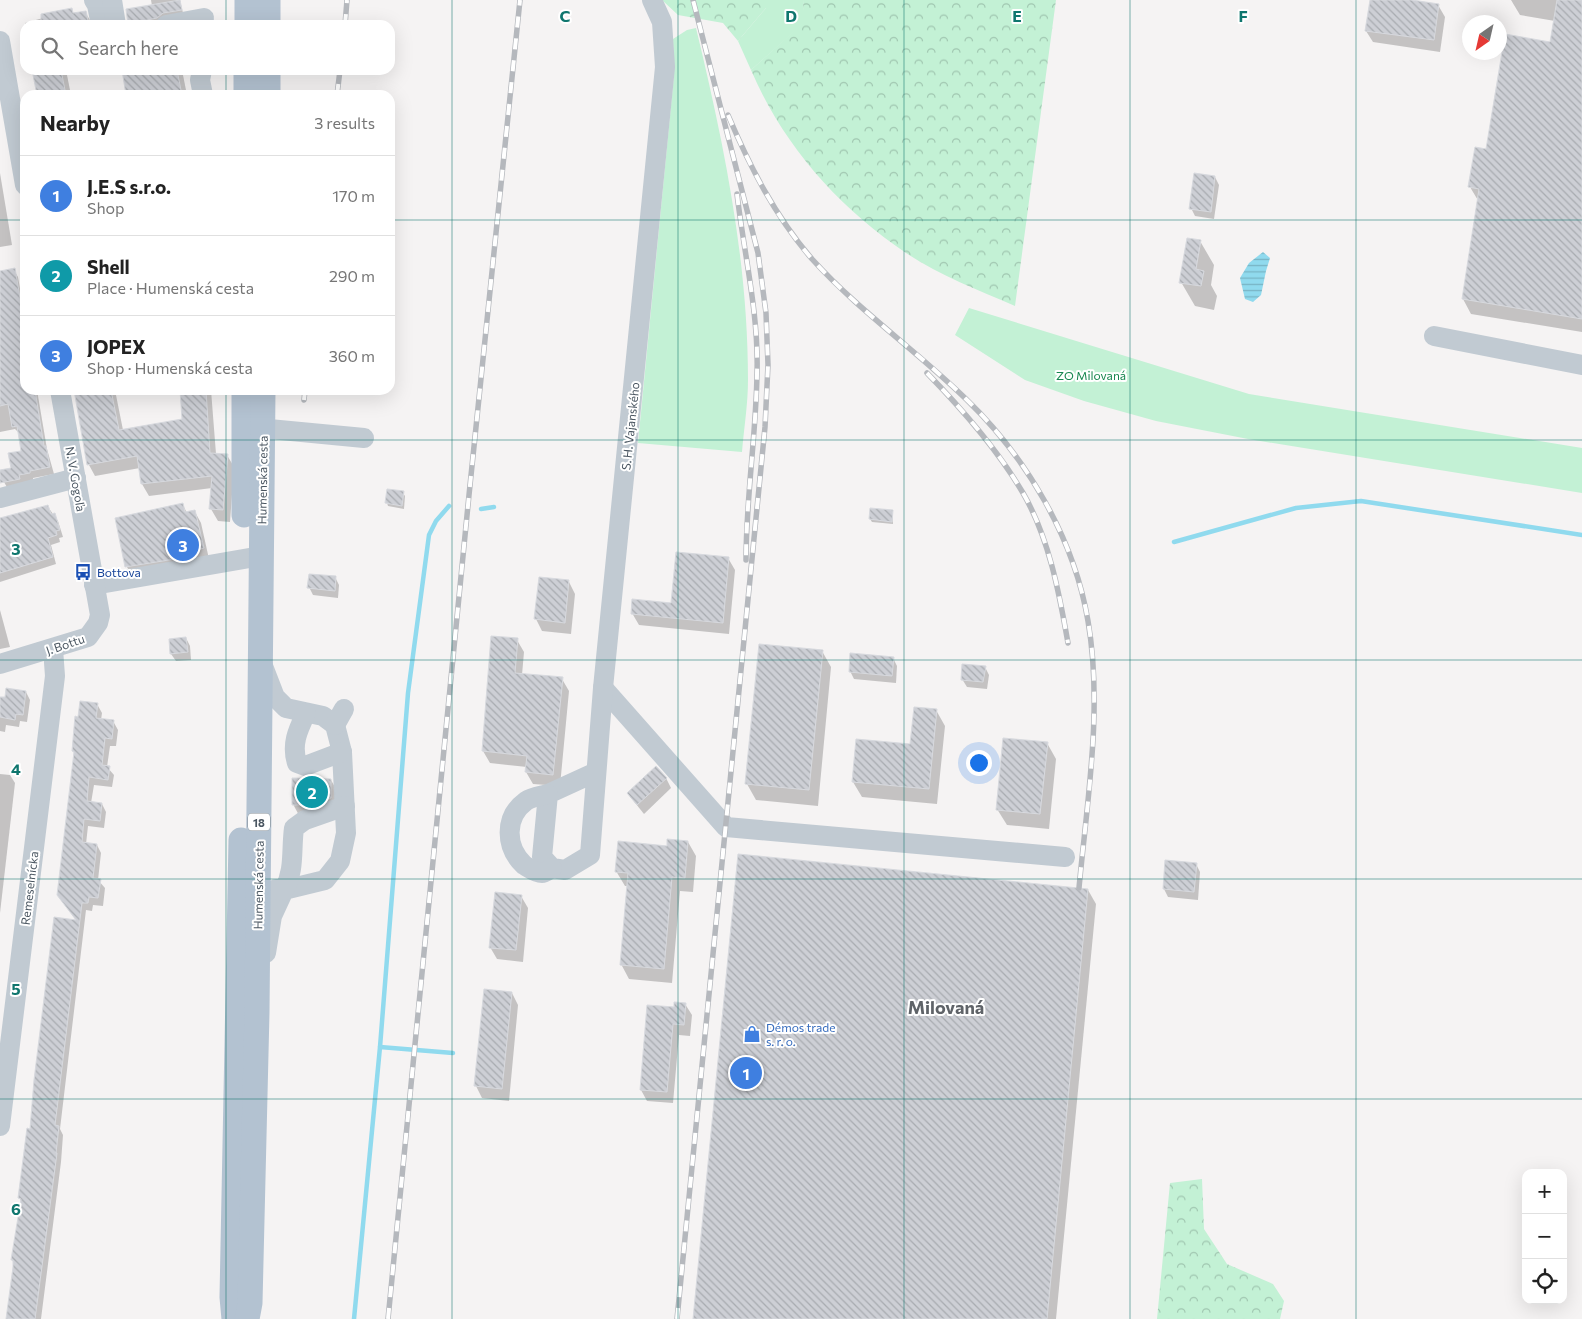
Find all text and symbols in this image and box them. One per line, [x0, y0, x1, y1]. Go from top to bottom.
text: C [560, 6, 571, 25]
text: D [785, 6, 797, 25]
text: E [1012, 6, 1022, 25]
text: F [1238, 6, 1248, 25]
north arrow [1462, 15, 1507, 60]
search box [20, 20, 395, 75]
icon: search [38, 34, 66, 62]
text: Search here [78, 36, 178, 59]
text: Nearby [40, 110, 110, 135]
text: 3 results [314, 113, 375, 132]
text: J.E.S s.r.o. [87, 175, 171, 198]
text: 1 [52, 186, 60, 205]
text: 170 m [332, 186, 375, 205]
text: Shop [87, 198, 125, 217]
text: Shell [87, 255, 130, 278]
text: 2 [51, 266, 61, 285]
text: 290 m [329, 266, 375, 285]
text: Place · Humenská cesta [87, 278, 254, 297]
text: JOPEX [87, 335, 146, 358]
text: 3 [51, 346, 61, 365]
text: 360 m [329, 346, 375, 365]
text: Shop · Humenská cesta [87, 358, 253, 377]
park label: ZO Milovaná [1056, 368, 1126, 382]
street label: S. H. Vajanského [618, 381, 642, 471]
street label: Humenská cesta [254, 436, 270, 524]
street label: N. V. Gogoľa [63, 445, 89, 513]
pin: 3 [167, 526, 199, 564]
text: 3 [11, 539, 21, 558]
bus stop icon: Bottova [73, 562, 93, 582]
place label: Bottova [97, 565, 141, 579]
street label: J. Bottu [44, 631, 87, 658]
your location [966, 750, 992, 776]
text: 4 [11, 759, 21, 778]
pin: 2 [296, 773, 328, 811]
road number: 18 [248, 814, 270, 830]
street label: Humenská cesta [250, 841, 266, 929]
street label: Remeselnícka [18, 850, 40, 926]
text: 5 [11, 979, 21, 998]
district label: Milovaná [908, 996, 984, 1018]
place label: Démos trade s. r. o. [766, 1020, 836, 1048]
shop icon: Démos trade s. r. o. [742, 1024, 762, 1044]
pin: 1 [730, 1054, 762, 1092]
map controls [1522, 1169, 1567, 1304]
button: + [1522, 1169, 1567, 1214]
text: 6 [11, 1199, 21, 1218]
button: − [1522, 1214, 1567, 1259]
button: locate [1522, 1259, 1567, 1304]

